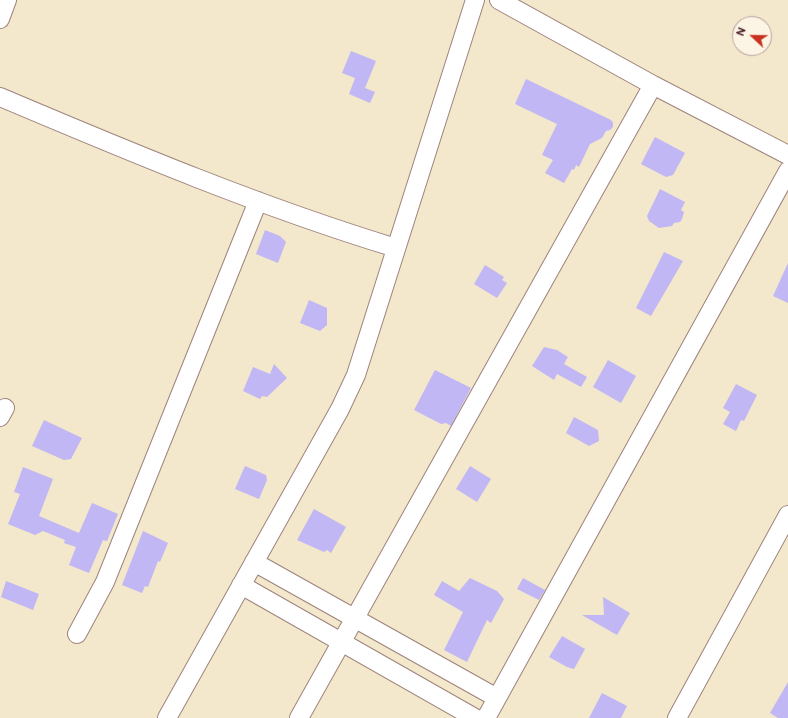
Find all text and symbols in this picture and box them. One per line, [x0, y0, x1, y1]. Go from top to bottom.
north arrow [732, 16, 772, 56]
text: N [734, 25, 749, 38]

